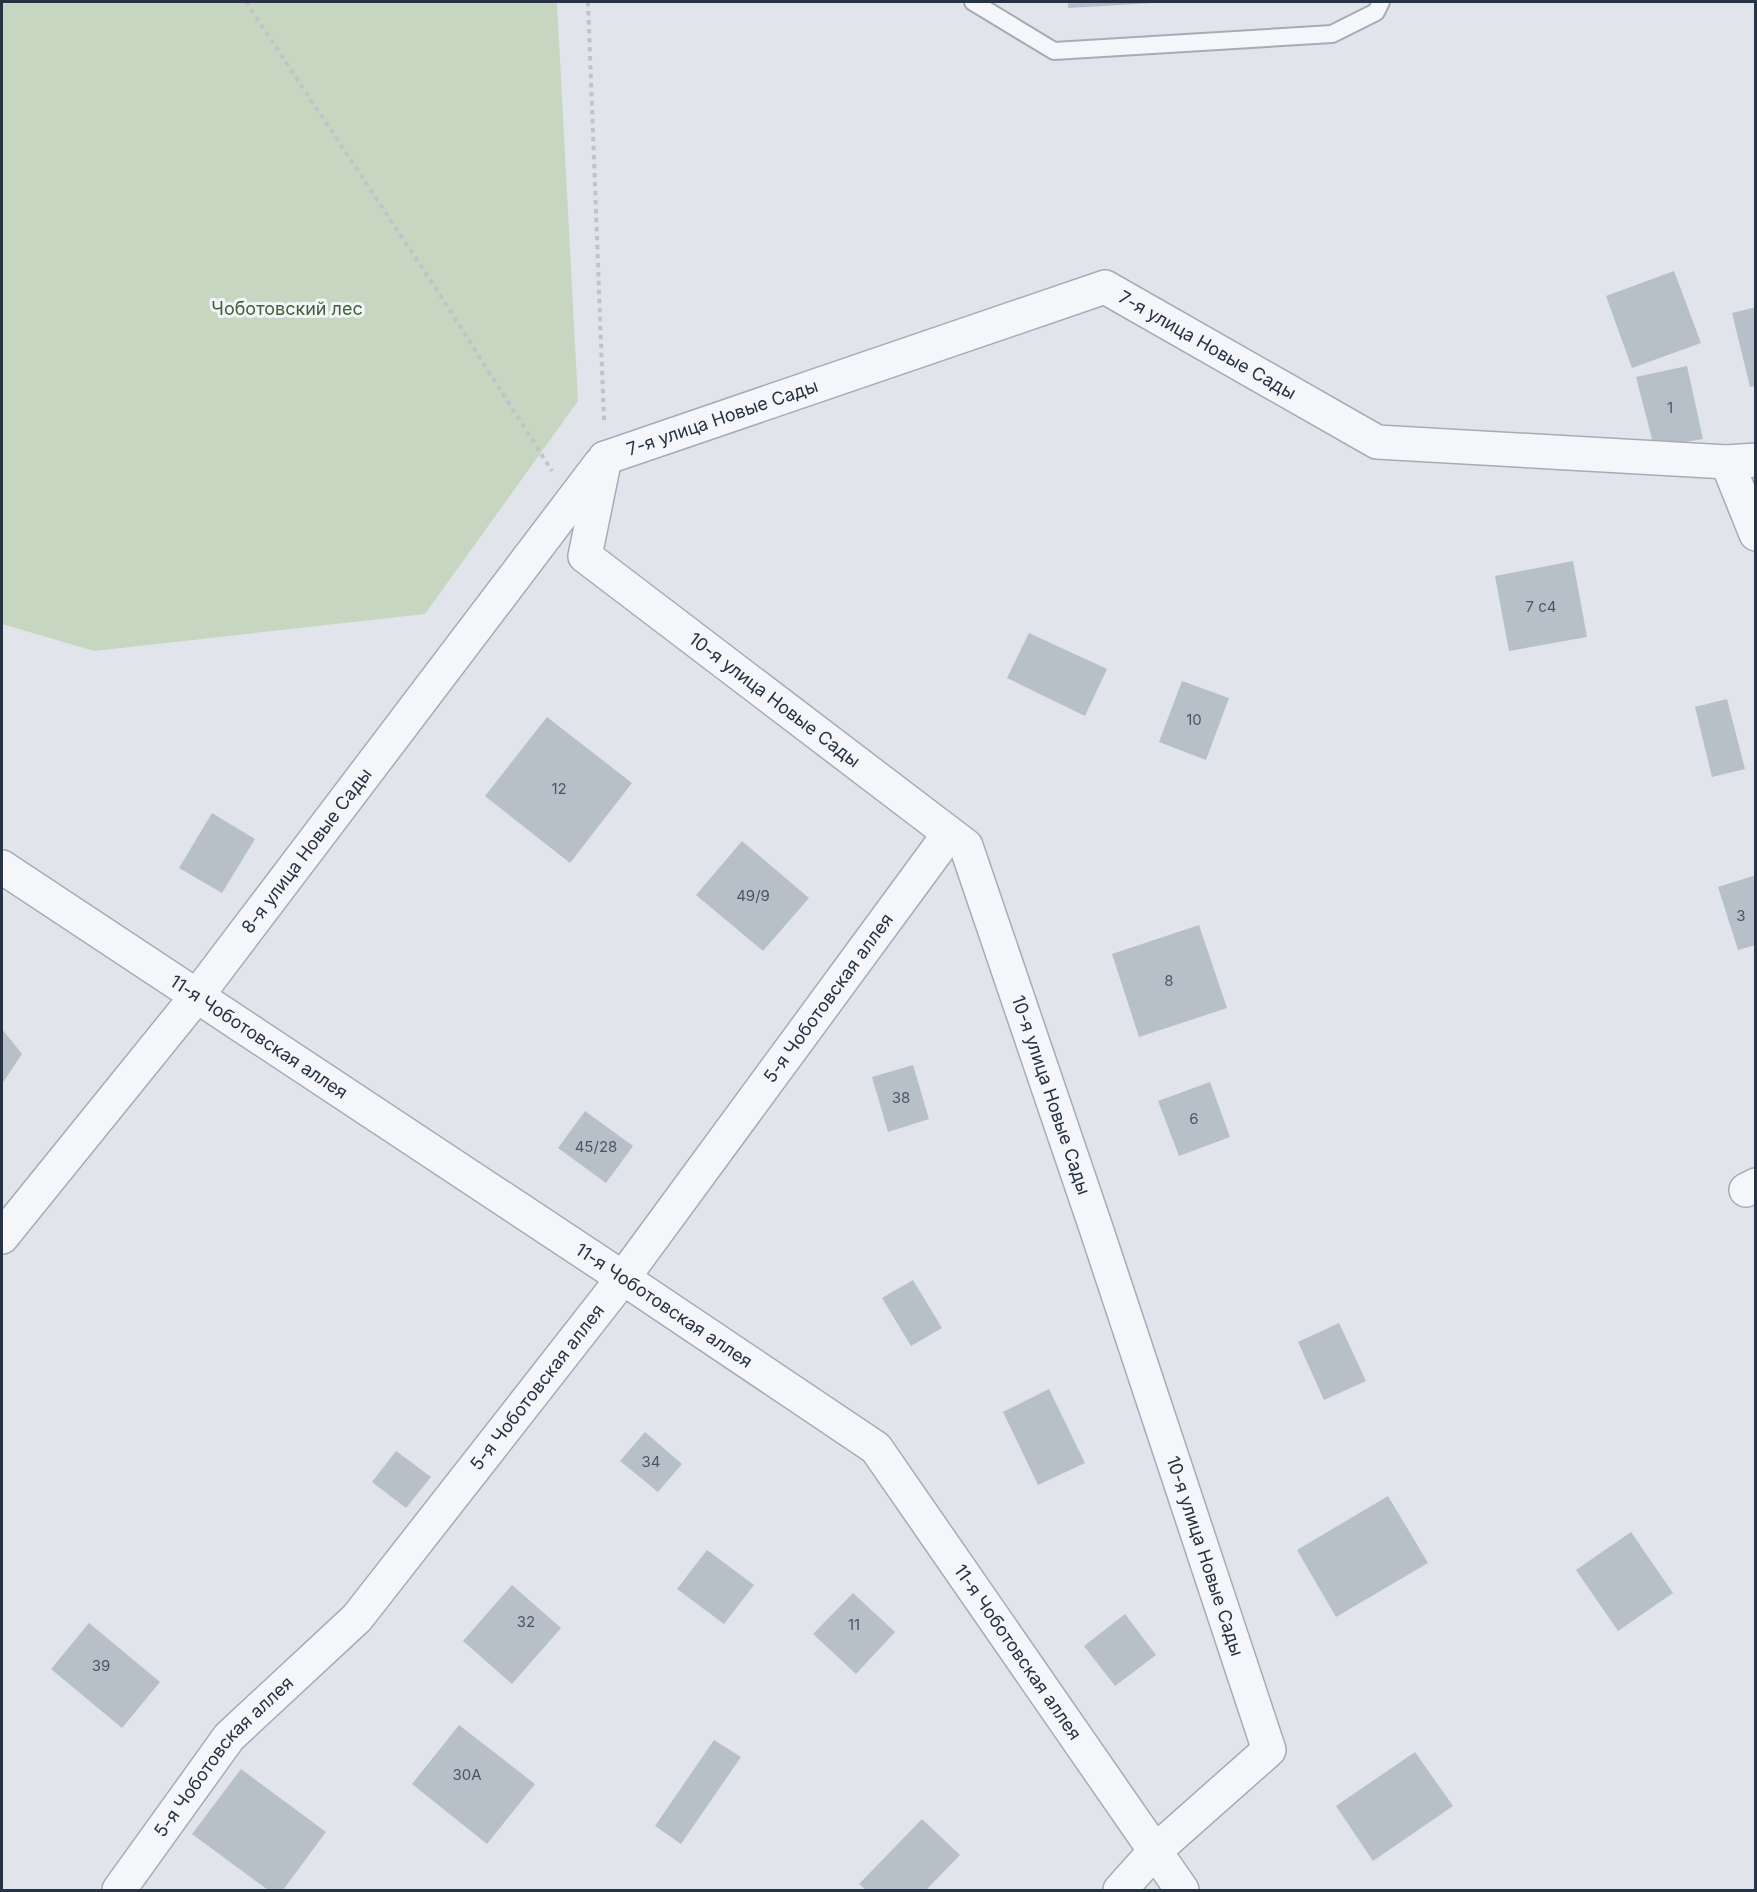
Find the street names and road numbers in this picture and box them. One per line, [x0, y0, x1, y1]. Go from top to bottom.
street label: 7-я улица Новые Сады [1115, 286, 1300, 404]
street label: 7-я улица Новые Сады [624, 375, 821, 460]
street label: 10-я улица Новые Сады [685, 628, 864, 771]
street label: 8-я улица Новые Сады [237, 764, 376, 937]
street label: 5-я Чоботовская аллея [759, 909, 897, 1087]
street label: 11-я Чоботовская аллея [166, 970, 352, 1103]
street label: 10-я улица Новые Сады [1008, 993, 1095, 1197]
street label: 11-я Чоботовская аллея [572, 1239, 757, 1372]
street label: 5-я Чоботовская аллея [466, 1300, 608, 1474]
street label: 10-я улица Новые Сады [1162, 1453, 1248, 1659]
street label: 11-я Чоботовская аллея [950, 1560, 1086, 1744]
street label: 5-я Чоботовская аллея [150, 1672, 297, 1841]

